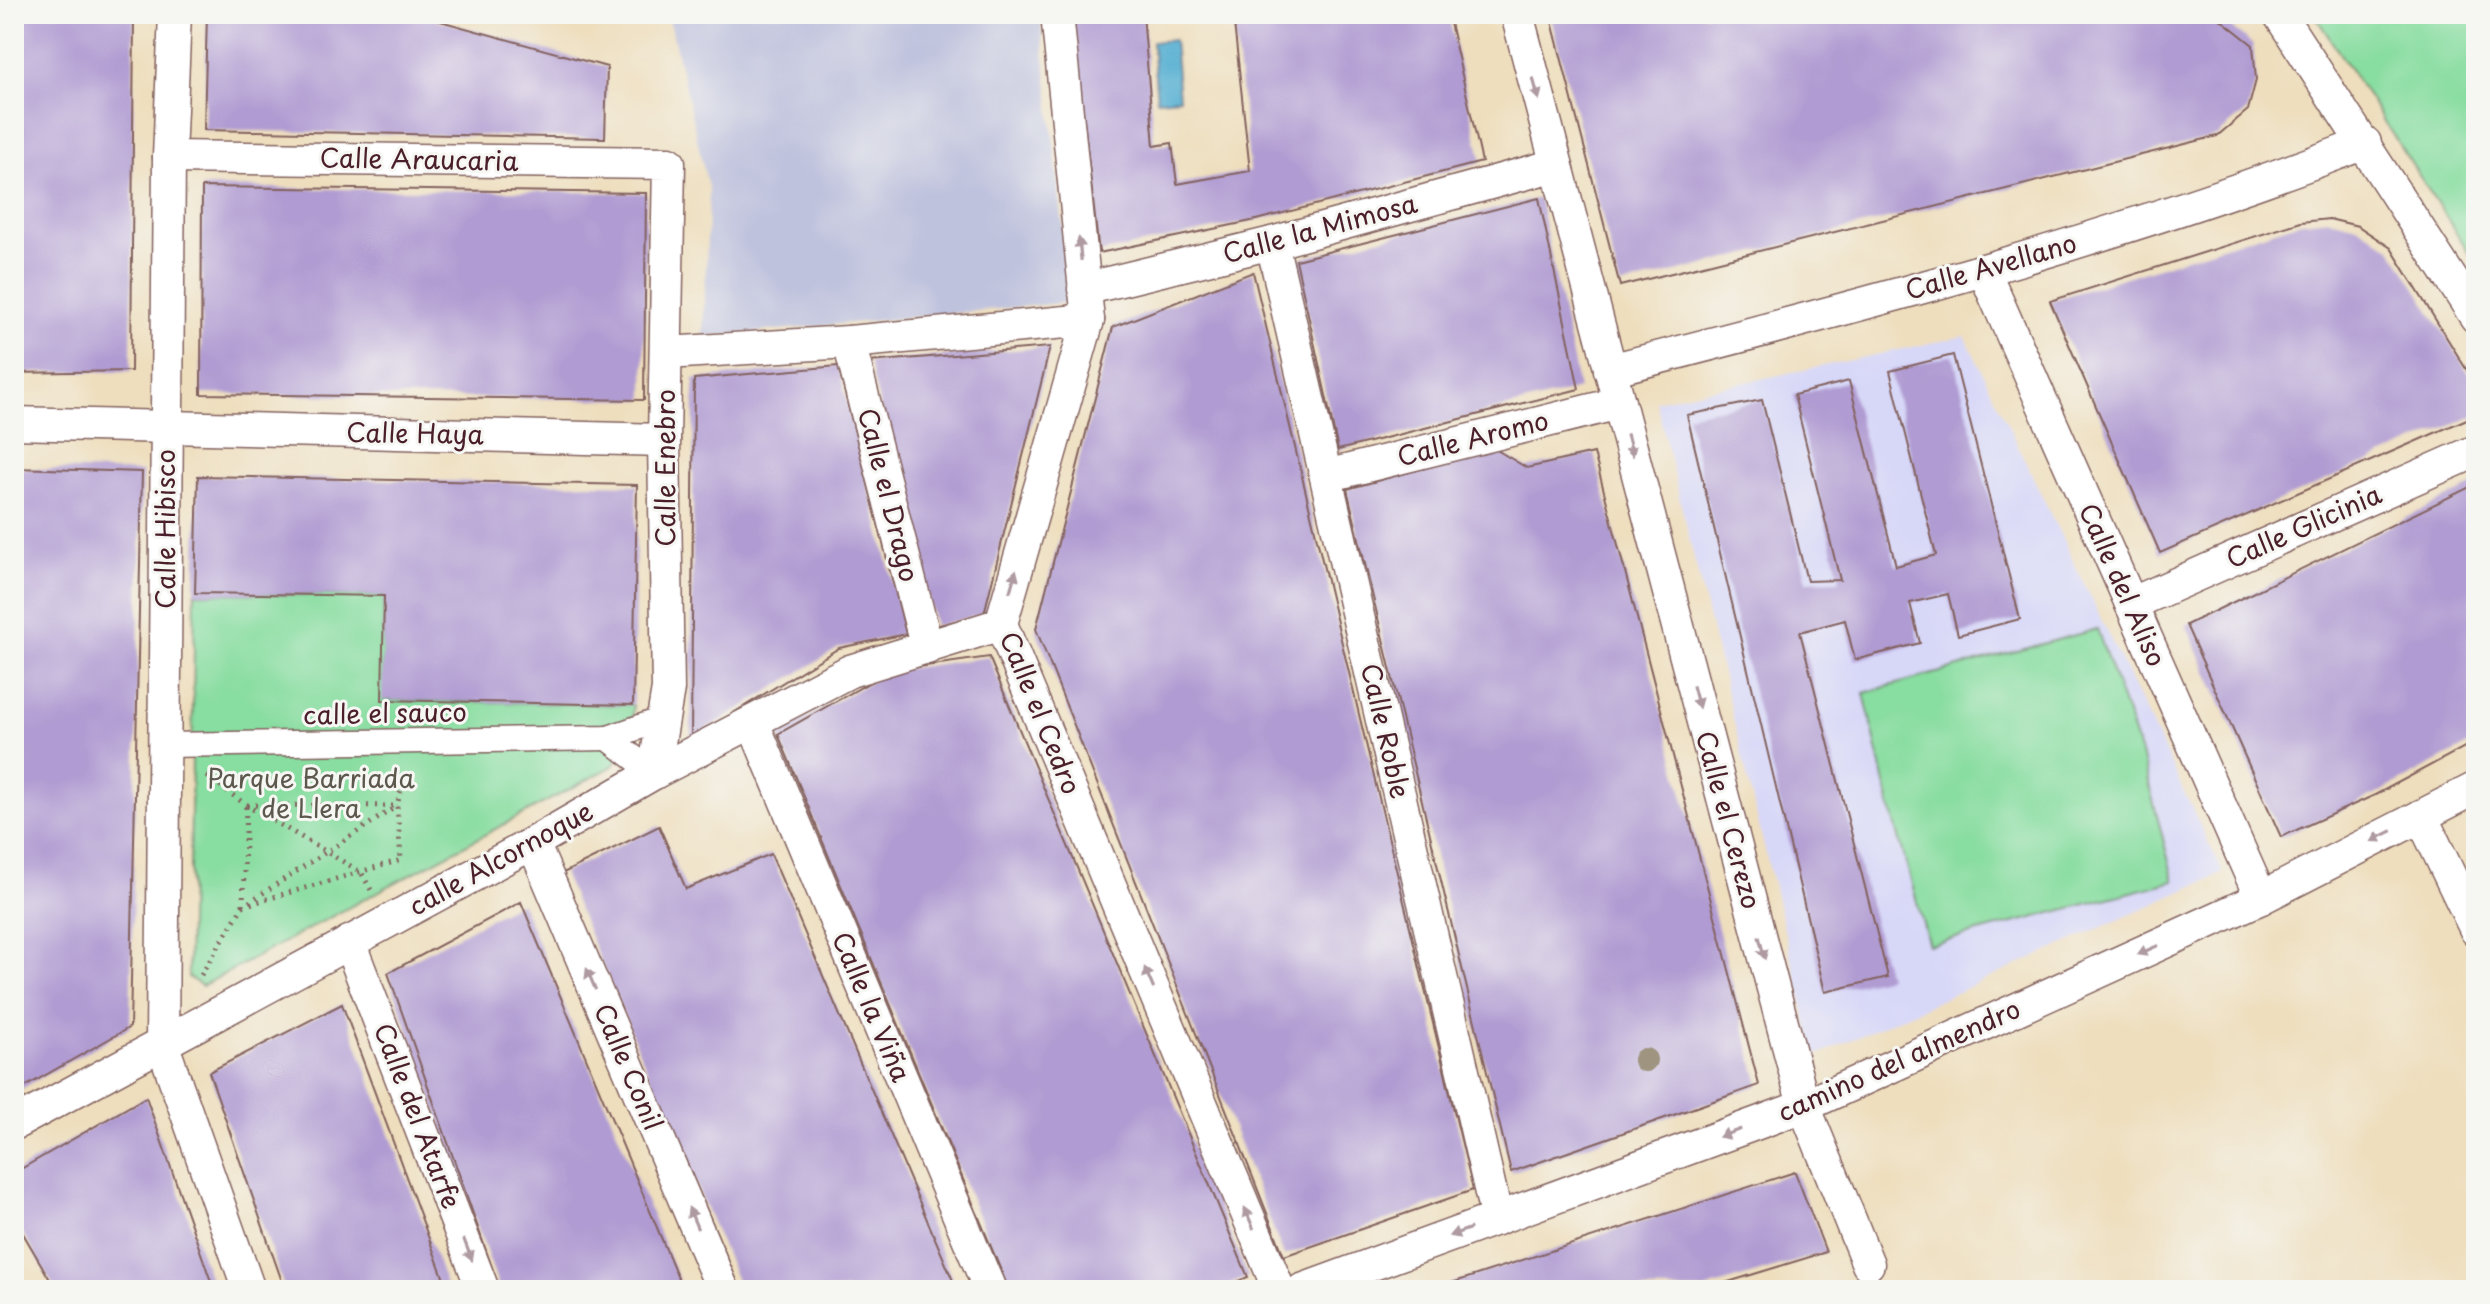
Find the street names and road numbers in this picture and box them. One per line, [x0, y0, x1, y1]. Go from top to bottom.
street label: Calle Araucaria [319, 137, 519, 180]
street label: Calle la Mimosa [1218, 183, 1422, 272]
street label: Calle Avellano [1900, 222, 2081, 309]
street label: Calle Enebro [645, 389, 684, 547]
street label: Calle Aromo [1393, 400, 1552, 475]
street label: Calle el Drago [849, 404, 930, 586]
street label: Calle Haya [346, 412, 485, 453]
street label: Calle Hibisco [145, 449, 184, 609]
street label: Calle Glicinia [2219, 474, 2387, 577]
street label: Calle del Aliso [2070, 496, 2177, 672]
street label: Calle el Cedro [991, 625, 1092, 800]
street label: Calle Roble [1352, 659, 1421, 802]
street label: calle el sauco [303, 692, 467, 733]
street label: Calle el Cerezo [1687, 726, 1772, 913]
street label: calle Alcornoque [401, 791, 600, 925]
street label: Calle la Viña [823, 925, 922, 1088]
street label: camino del almendro [1771, 989, 2026, 1131]
street label: Calle Conil [585, 997, 674, 1136]
street label: Calle del Atarfe [365, 1017, 472, 1214]

